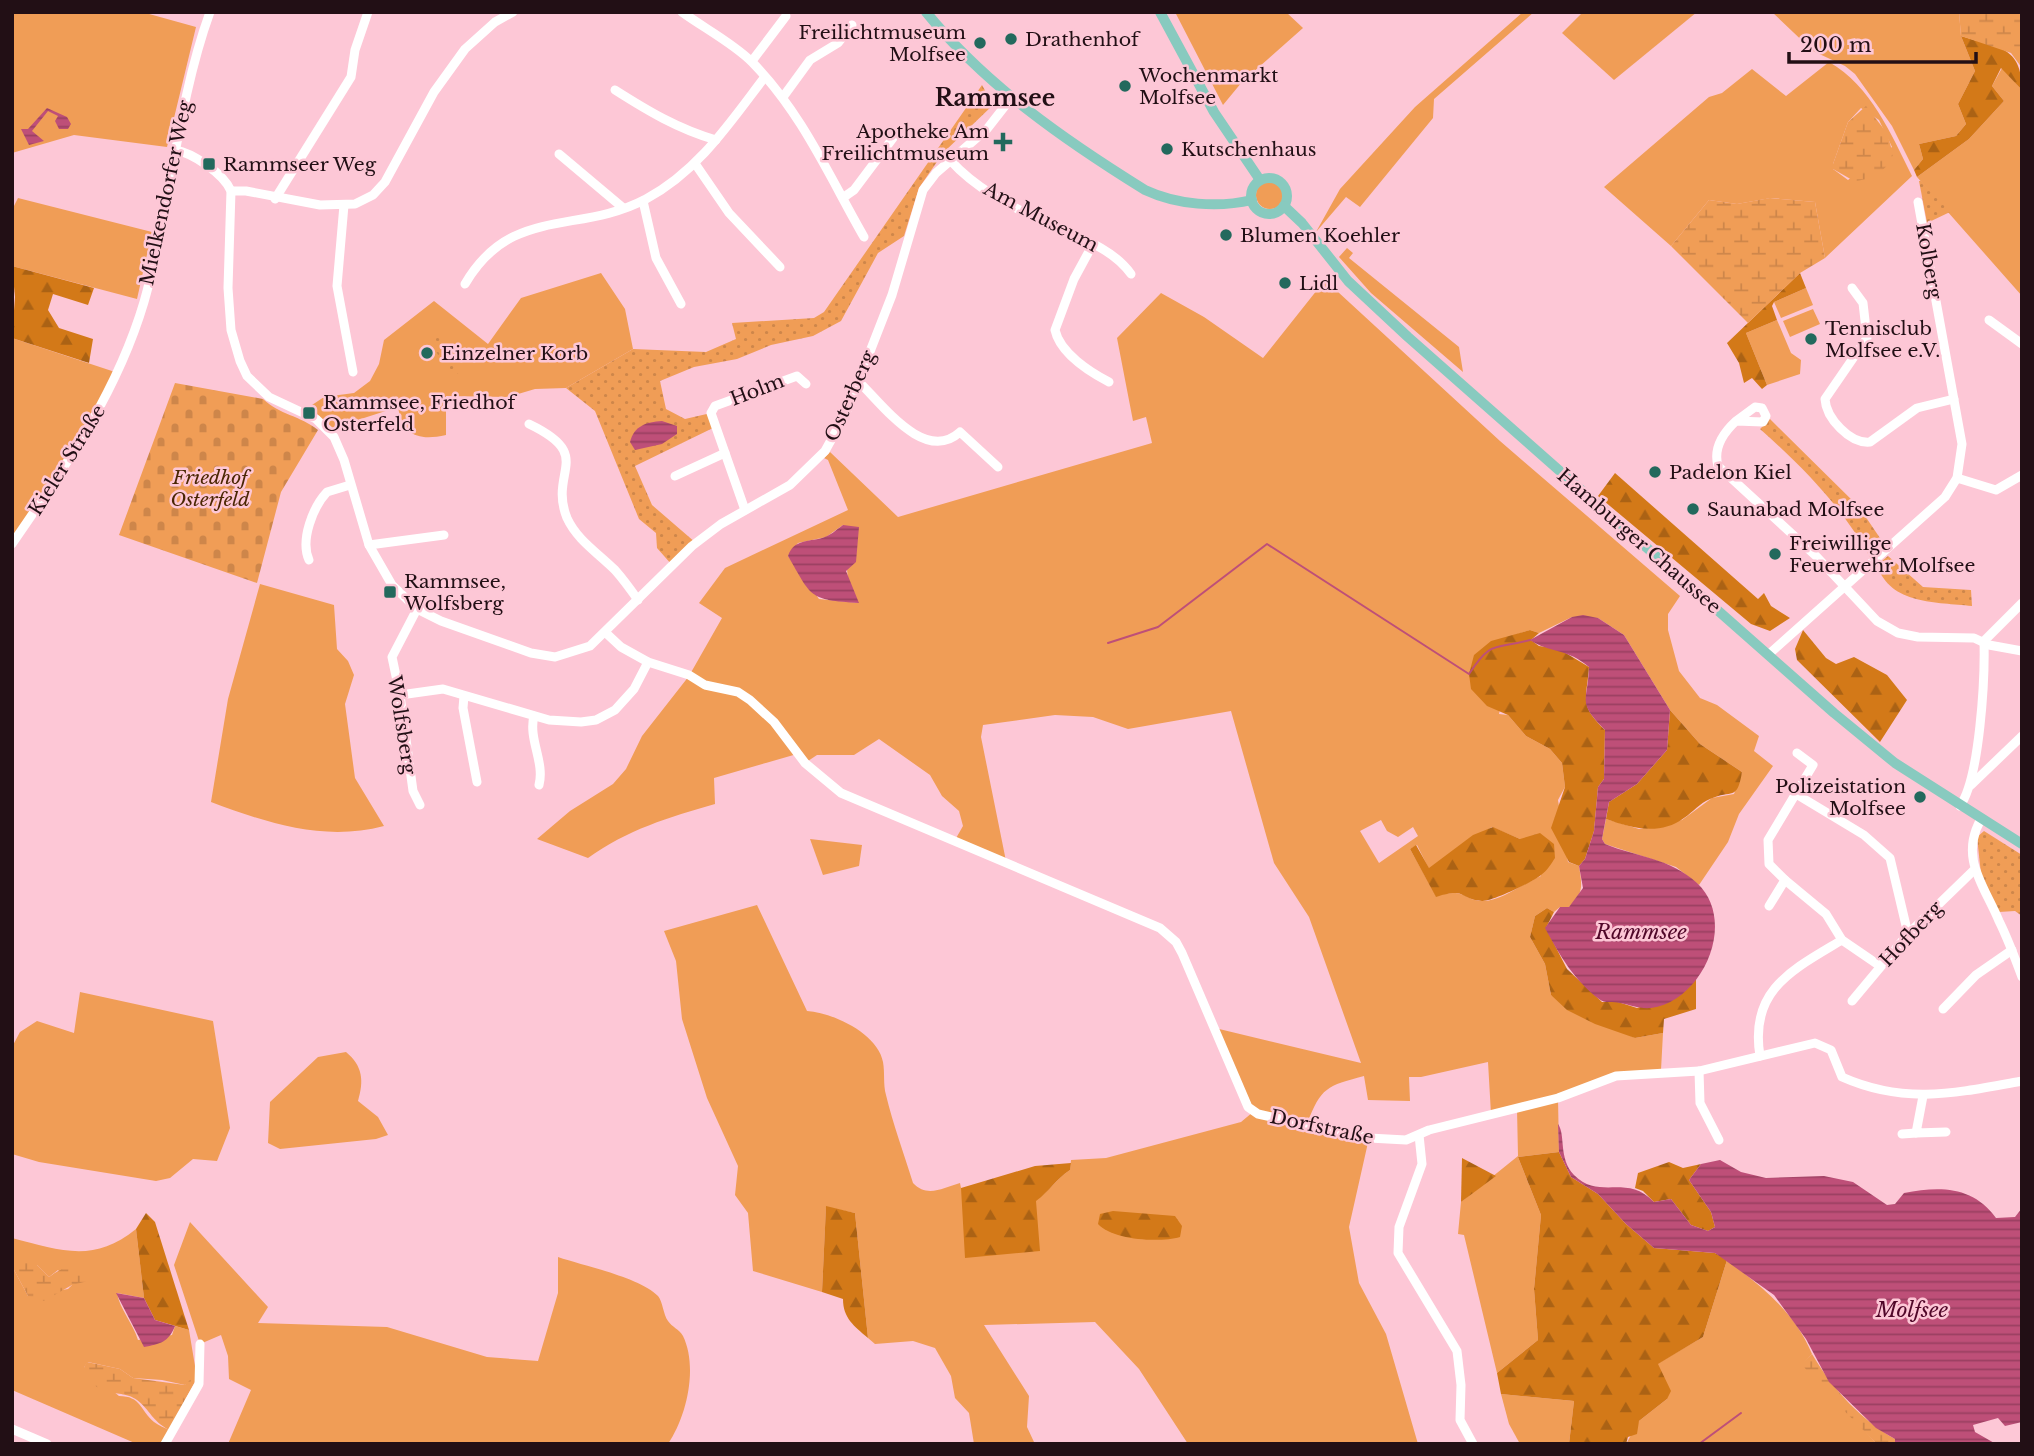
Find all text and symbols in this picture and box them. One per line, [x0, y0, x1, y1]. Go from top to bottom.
place label: Freilichtmuseum Molfsee [798, 21, 966, 66]
scale bar [1789, 21, 1976, 65]
place label: Drathenhof [1025, 28, 1141, 51]
marker: Drathenhof [1003, 31, 1019, 47]
text: 200 m [1800, 32, 1872, 58]
marker: Freilichtmuseum Molfsee [972, 35, 988, 51]
place label: Wochenmarkt Molfsee [1138, 64, 1279, 109]
marker: Wochenmarkt Molfsee [1117, 78, 1133, 94]
district label: Rammsee [935, 84, 1055, 112]
street label: Mielkendorfer Weg [135, 98, 197, 288]
place label: Apotheke Am Freilichtmuseum [821, 120, 989, 165]
marker: Apotheke Am Freilichtmuseum [995, 134, 1011, 150]
place label: Kutschenhaus [1181, 138, 1316, 161]
marker: Kutschenhaus [1159, 141, 1175, 157]
place label: Rammseer Weg [223, 153, 377, 176]
marker: Rammseer Weg [201, 156, 217, 172]
street label: Am Museum [979, 177, 1102, 257]
street label: Kolberg [1911, 221, 1947, 301]
place label: Blumen Koehler [1240, 224, 1400, 247]
marker: Blumen Koehler [1218, 227, 1234, 243]
place label: Lidl [1299, 272, 1338, 295]
marker: Lidl [1277, 275, 1293, 291]
place label: Tennisclub Molfsee e.V. [1825, 317, 1940, 362]
marker: Tennisclub Molfsee e.V. [1803, 331, 1819, 347]
place label: Einzelner Korb [441, 342, 588, 365]
marker: Einzelner Korb [419, 345, 435, 361]
street label: Osterberg [820, 346, 881, 445]
street label: Holm [727, 369, 787, 411]
place label: Rammsee, Friedhof Osterfeld [323, 391, 518, 436]
street label: Kieler Straße [24, 400, 110, 520]
marker: Rammsee, Friedhof Osterfeld [301, 405, 317, 421]
place label: Padelon Kiel [1669, 461, 1792, 484]
street label: Hamburger Chaussee [1552, 464, 1726, 618]
marker: Padelon Kiel [1647, 464, 1663, 480]
park label: Friedhof Osterfeld [170, 466, 252, 511]
place label: Saunabad Molfsee [1707, 498, 1884, 521]
marker: Saunabad Molfsee [1685, 501, 1701, 517]
place label: Freiwillige Feuerwehr Molfsee [1789, 532, 1975, 577]
marker: Freiwillige Feuerwehr Molfsee [1767, 546, 1783, 562]
place label: Rammsee, Wolfsberg [403, 570, 506, 615]
marker: Rammsee, Wolfsberg [382, 584, 398, 600]
street label: Wolfsberg [383, 673, 421, 777]
place label: Polizeistation Molfsee [1775, 775, 1906, 820]
marker: Polizeistation Molfsee [1912, 789, 1928, 805]
street label: Hofberg [1875, 896, 1947, 971]
water label: Rammsee [1594, 919, 1687, 945]
street label: Dorfstraße [1268, 1105, 1376, 1149]
water label: Molfsee [1875, 1297, 1949, 1323]

